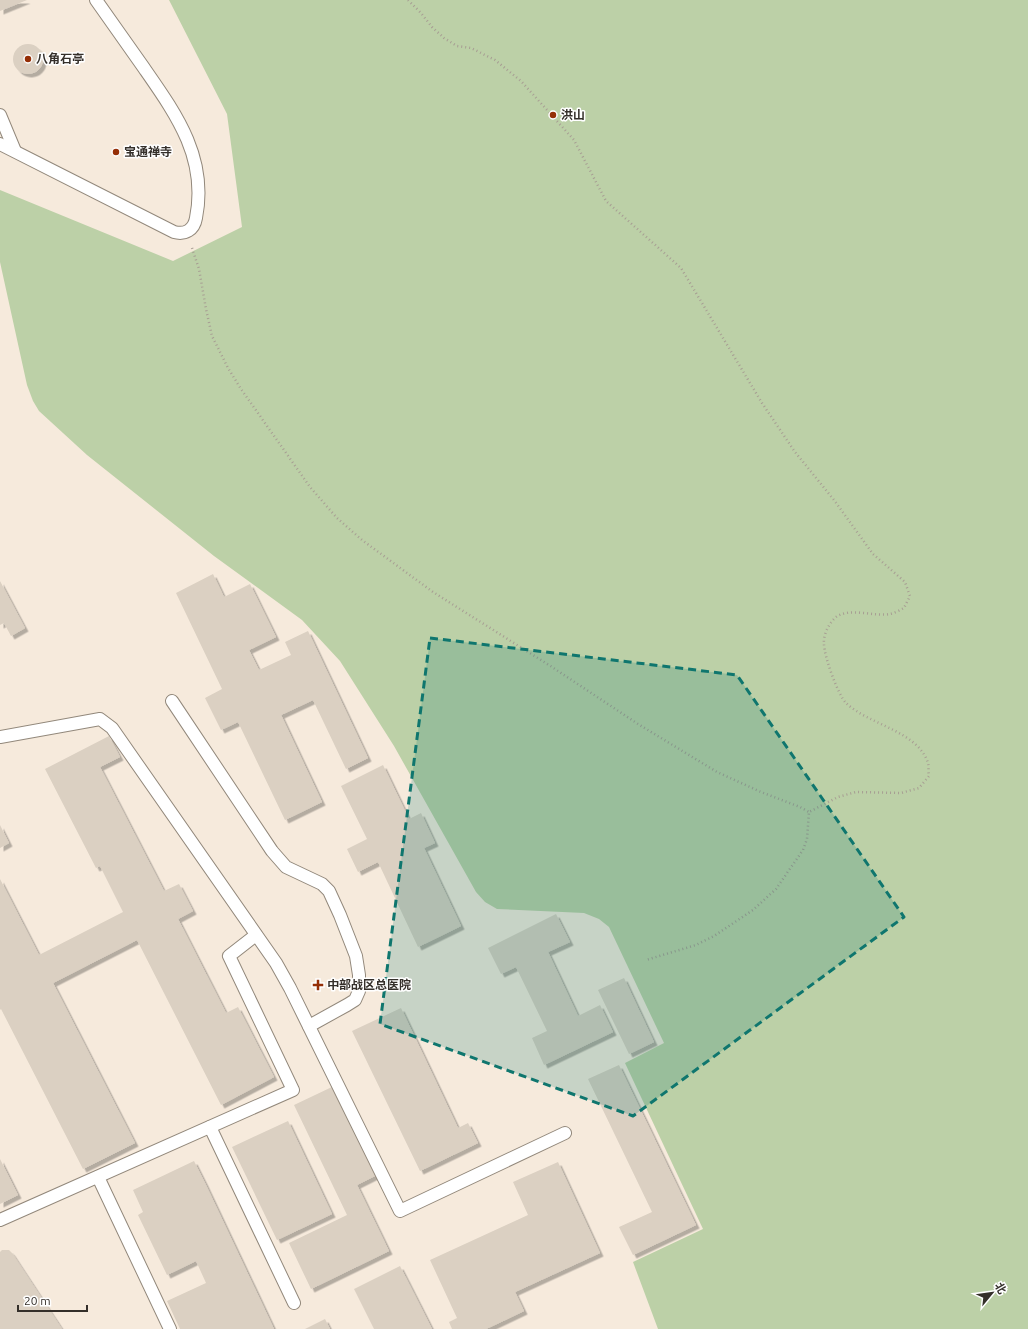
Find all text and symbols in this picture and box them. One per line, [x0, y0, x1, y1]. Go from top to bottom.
place label: 八角石亭 [36, 52, 84, 65]
marker: 八角石亭 [23, 54, 33, 64]
place label: 洪山 [561, 108, 585, 121]
marker: 洪山 [548, 110, 558, 120]
place label: 宝通禅寺 [124, 145, 172, 158]
marker: 宝通禅寺 [111, 147, 121, 157]
place label: 中部战区总医院 [327, 978, 411, 991]
marker: 中部战区总医院 [312, 979, 324, 991]
north arrow [972, 1273, 1012, 1313]
text: 北 [993, 1280, 1009, 1296]
scale bar [18, 1287, 87, 1313]
text: 20 m [24, 1294, 51, 1307]

